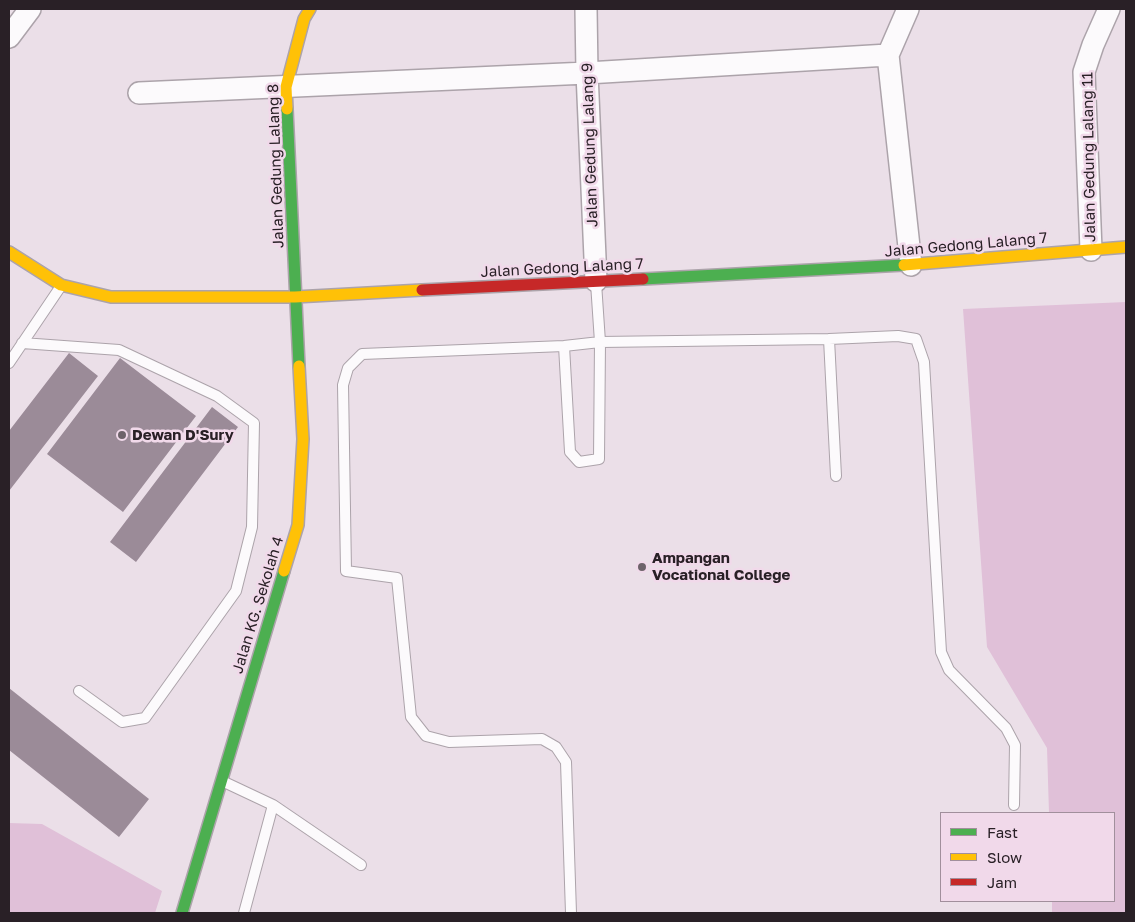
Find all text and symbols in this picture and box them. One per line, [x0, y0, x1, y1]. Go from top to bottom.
street label: Jalan Gedung Lalang 9 [578, 62, 602, 228]
street label: Jalan Gedung Lalang 11 [1079, 72, 1099, 242]
street label: Jalan Gedung Lalang 8 [264, 83, 288, 249]
street label: Jalan Gedong Lalang 7 [884, 229, 1048, 261]
street label: Jalan Gedong Lalang 7 [480, 255, 644, 281]
place label: Dewan D'Sury [132, 426, 234, 444]
marker: Dewan D'Sury [116, 429, 128, 441]
street label: Jalan KG. Sekolah 4 [229, 534, 287, 676]
place label: Ampangan Vocational College [652, 549, 790, 584]
marker: Ampangan Vocational College [636, 561, 648, 573]
legend [940, 812, 1115, 902]
text: Fast [987, 823, 1018, 841]
text: Slow [987, 848, 1022, 866]
text: Jam [987, 873, 1017, 891]

